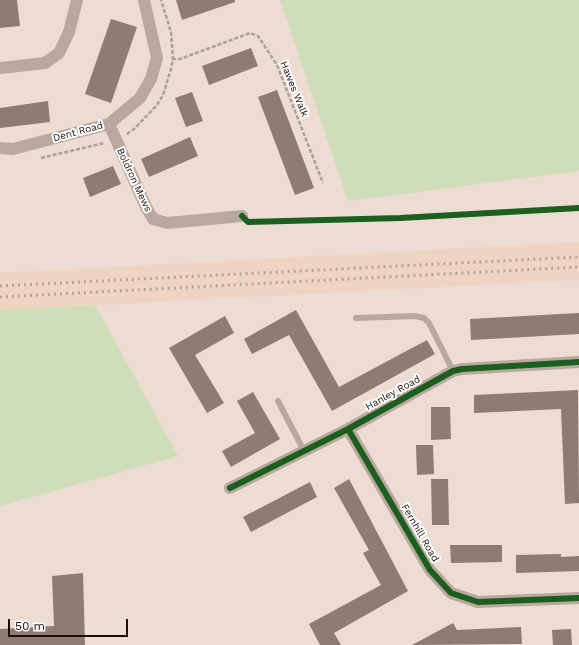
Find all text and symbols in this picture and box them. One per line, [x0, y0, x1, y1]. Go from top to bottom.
street label: Hawes Walk [277, 59, 311, 119]
street label: Dent Road [52, 120, 104, 144]
street label: Boldron Mews [114, 146, 154, 214]
street label: Hanley Road [364, 373, 422, 413]
street label: Fernhill Road [399, 502, 441, 564]
scale bar [10, 611, 130, 637]
text: 50 m [15, 619, 45, 633]

